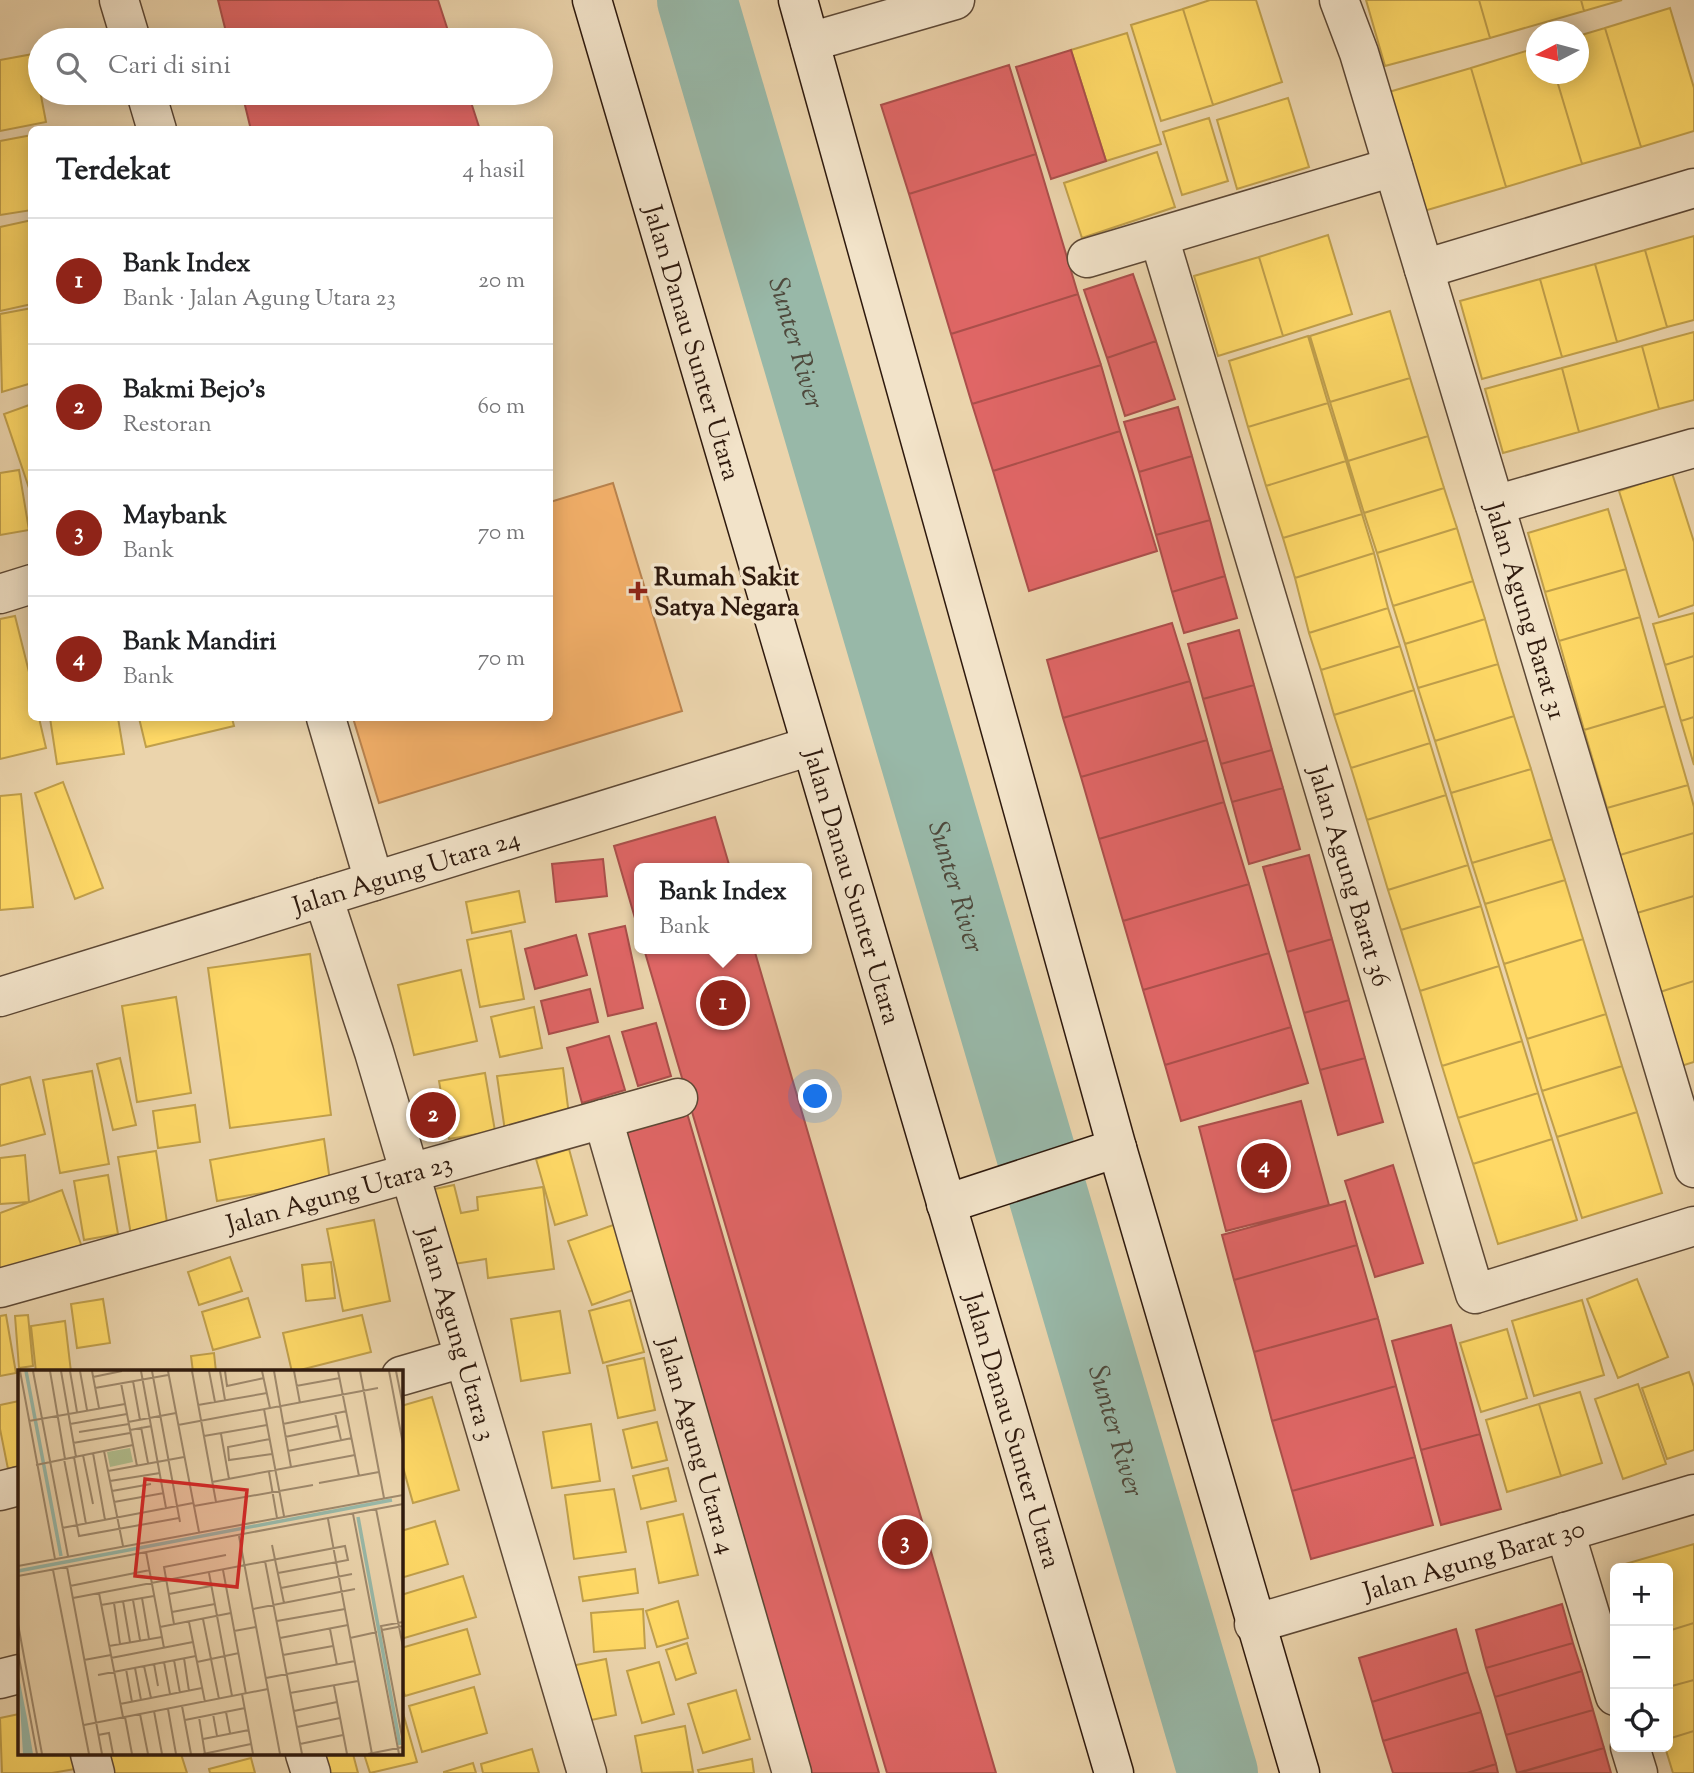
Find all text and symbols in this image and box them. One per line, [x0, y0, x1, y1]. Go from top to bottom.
north arrow [1526, 21, 1589, 84]
search box [28, 28, 553, 105]
icon: search [52, 48, 90, 86]
text: Cari di sini [108, 48, 231, 85]
text: Terdekat [56, 150, 170, 193]
text: 4 hasil [462, 155, 525, 188]
street label: Jalan Danau Sunter Utara [632, 199, 748, 485]
text: Bank Index [123, 246, 251, 283]
text: 1 [75, 265, 83, 298]
text: 20 m [478, 265, 525, 298]
water label: Sunter River [756, 273, 833, 414]
text: Bank · Jalan Agung Utara 23 [123, 283, 396, 316]
text: Bakmi Bejo's [123, 372, 265, 409]
text: 2 [74, 391, 84, 424]
text: 60 m [477, 391, 525, 424]
text: Restoran [123, 409, 212, 442]
street label: Jalan Agung Barat 31 [1474, 497, 1574, 725]
text: Maybank [123, 498, 227, 535]
text: 3 [74, 517, 84, 550]
text: 70 m [478, 517, 525, 550]
text: Bank [123, 535, 174, 568]
place label: Rumah Sakit Satya Negara [654, 560, 799, 627]
marker: Rumah Sakit Satya Negara [628, 581, 648, 601]
text: Bank Mandiri [123, 624, 277, 661]
text: 4 [73, 643, 85, 676]
text: 70 m [478, 643, 525, 676]
text: Bank [123, 661, 174, 694]
street label: Jalan Danau Sunter Utara [792, 743, 909, 1029]
street label: Jalan Agung Barat 36 [1297, 760, 1398, 992]
water label: Sunter River [916, 817, 993, 958]
street label: Jalan Agung Utara 24 [287, 821, 525, 927]
popup [634, 863, 812, 954]
text: Bank Index [659, 874, 787, 911]
text: Bank [659, 911, 710, 944]
pin: 1 [700, 977, 746, 1029]
your location [798, 1079, 832, 1113]
pin: 2 [410, 1089, 456, 1141]
pin: 4 [1241, 1140, 1287, 1192]
street label: Jalan Agung Utara 23 [220, 1146, 457, 1245]
street label: Jalan Agung Utara 3 [405, 1221, 504, 1446]
street label: Jalan Danau Sunter Utara [952, 1287, 1069, 1573]
street label: Jalan Agung Utara 4 [646, 1332, 744, 1559]
water label: Sunter River [1076, 1361, 1153, 1502]
inset map [18, 1370, 402, 1756]
street label: Jalan Agung Barat 30 [1357, 1511, 1590, 1612]
pin: 3 [882, 1516, 928, 1568]
map controls [1610, 1563, 1673, 1752]
button: + [1610, 1563, 1673, 1626]
button: − [1610, 1626, 1673, 1689]
button: locate [1610, 1689, 1673, 1752]

